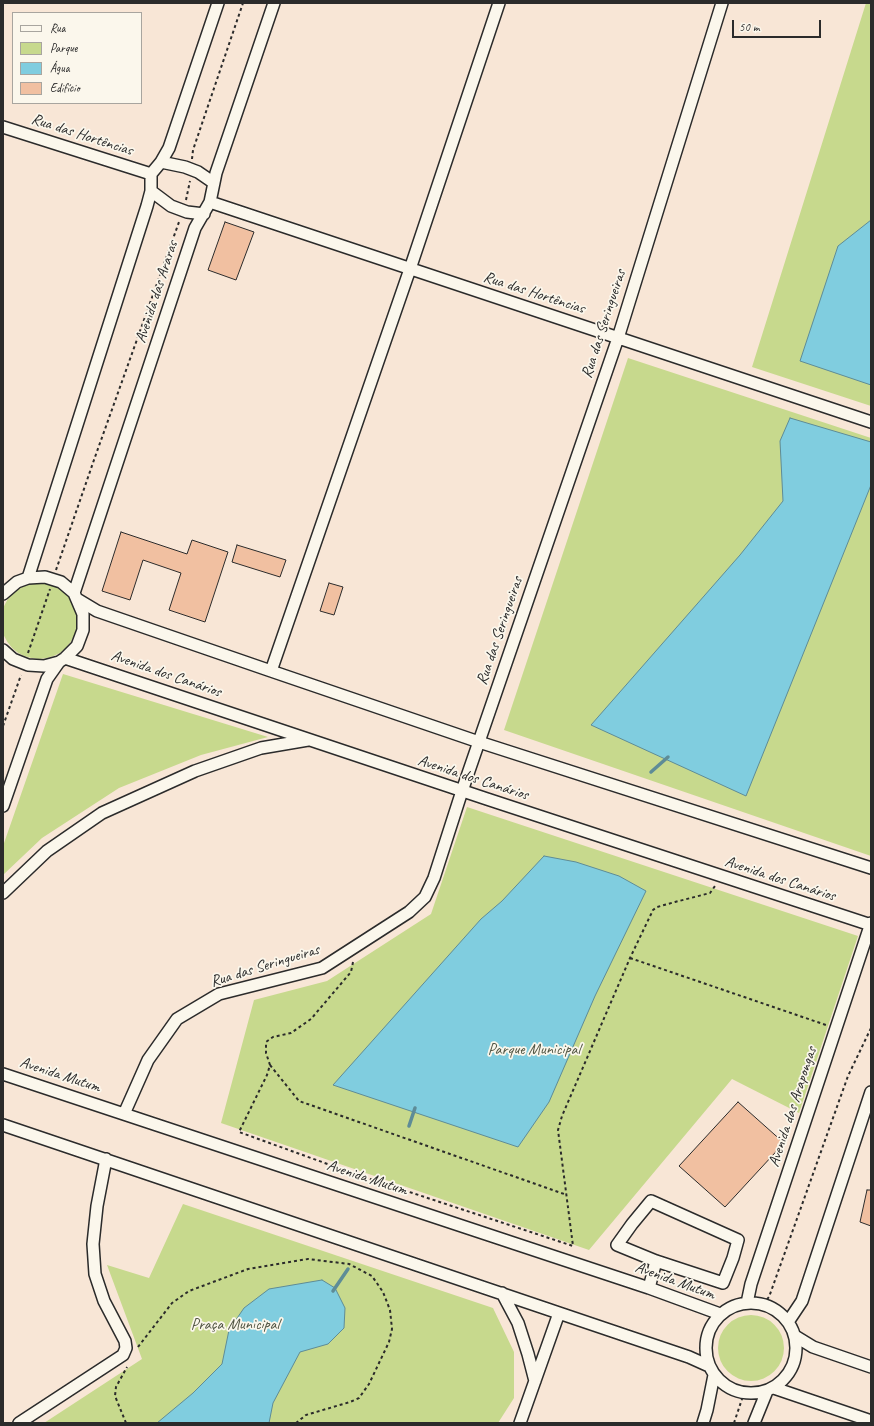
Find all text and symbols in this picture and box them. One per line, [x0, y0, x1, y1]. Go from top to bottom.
legend [12, 12, 142, 104]
scale bar [734, 12, 823, 38]
text: 50 m [739, 19, 759, 35]
text: Rua [50, 20, 65, 36]
text: Parque [50, 40, 78, 56]
text: Água [50, 60, 70, 76]
text: Edifício [50, 80, 80, 96]
street label: Rua das Hortências [29, 110, 135, 160]
street label: Avenida das Araras [131, 239, 183, 345]
street label: Rua das Seringueiras [577, 267, 631, 381]
street label: Rua das Hortências [481, 268, 587, 318]
street label: Rua das Seringueiras [473, 574, 527, 688]
street label: Avenida dos Canários [108, 646, 224, 702]
street label: Avenida dos Canários [415, 751, 531, 805]
street label: Avenida dos Canários [722, 852, 838, 906]
street label: Rua das Seringueiras [208, 940, 322, 992]
park label: Parque Municipal [488, 1040, 580, 1060]
street label: Avenida das Arapongas [765, 1045, 821, 1169]
street label: Avenida Mutum [17, 1053, 103, 1097]
street label: Avenida Mutum [324, 1156, 410, 1200]
street label: Avenida Mutum [632, 1258, 718, 1304]
park label: Praça Municipal [191, 1315, 279, 1335]

